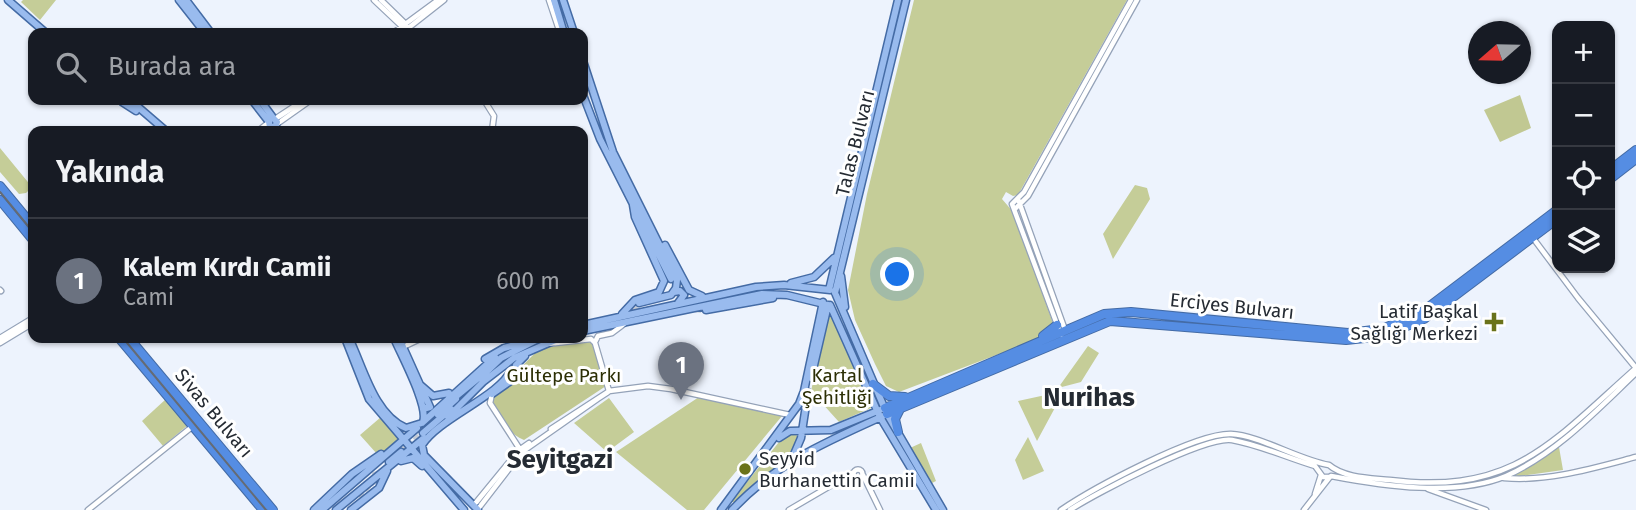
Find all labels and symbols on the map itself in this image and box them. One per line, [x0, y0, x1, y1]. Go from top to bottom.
north arrow [1468, 21, 1531, 84]
street label: Talas Bulvarı [831, 88, 879, 198]
your location [880, 257, 914, 291]
street label: Erciyes Bulvarı [1169, 288, 1295, 324]
place label: Latif Başkal Sağlığı Merkezi [1351, 300, 1478, 345]
marker: Latif Başkal Sağlığı Merkezi [1484, 312, 1504, 332]
pin: 1 [658, 342, 704, 400]
street label: Sivas Bulvarı [170, 364, 258, 462]
park label: Gültepe Parkı [507, 364, 621, 387]
park label: Kartal Şehitliği [802, 364, 872, 409]
district label: Nurihas [1043, 382, 1135, 413]
district label: Seyitgazi [507, 444, 613, 475]
place label: Seyyid Burhanettin Camii [759, 447, 915, 492]
marker: Seyyid Burhanettin Camii [737, 461, 753, 477]

